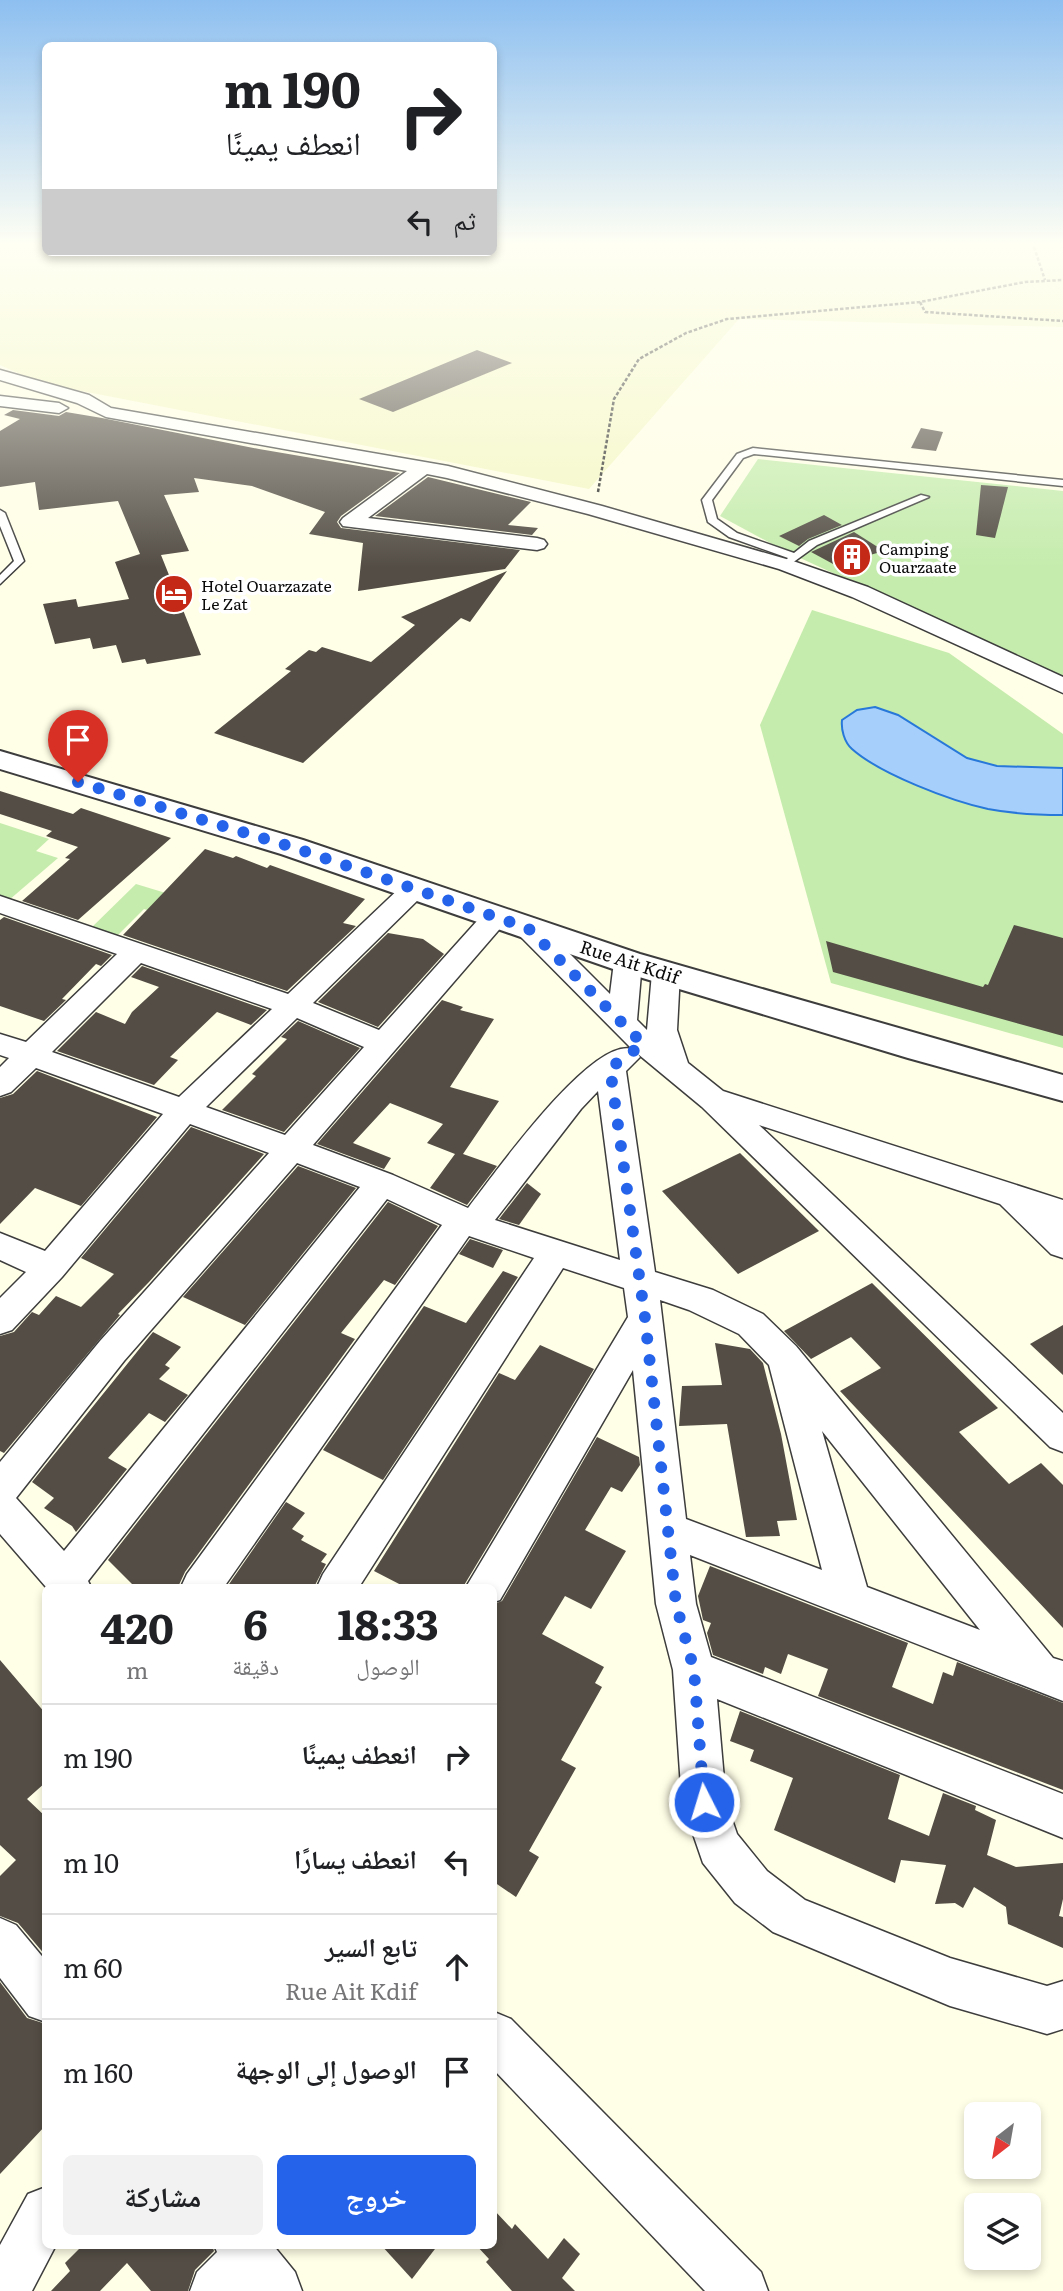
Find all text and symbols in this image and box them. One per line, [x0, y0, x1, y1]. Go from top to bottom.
text: 190 m [224, 50, 361, 123]
icon: right [385, 70, 476, 161]
text: انعطف يمينًا [226, 117, 361, 165]
text: ثم [453, 199, 476, 238]
icon: left [401, 203, 439, 241]
building icon: Camping Ouarzaate [831, 536, 873, 578]
place label: Camping Ouarzaate [879, 536, 957, 578]
hotel icon: Hotel Ouarzazate Le Zat [153, 573, 195, 615]
place label: Hotel Ouarzazate Le Zat [201, 573, 332, 615]
pin [48, 710, 108, 782]
icon: arrive [59, 721, 97, 759]
street label: Rue Ait Kdif [577, 932, 685, 990]
text: 6 [243, 1591, 268, 1653]
text: 18:33 [337, 1591, 439, 1653]
text: 420 [100, 1595, 174, 1657]
text: دقيقة [232, 1648, 279, 1682]
text: الوصول [356, 1648, 420, 1682]
text: m [126, 1652, 148, 1686]
text: انعطف يمينًا [302, 1733, 417, 1772]
text: 190 m [63, 1737, 133, 1776]
icon: right [438, 1738, 476, 1776]
position arrow [667, 1765, 741, 1839]
text: انعطف يسارًا [294, 1838, 417, 1877]
text: 10 m [63, 1842, 119, 1881]
icon: left [438, 1843, 476, 1881]
text: تابع السير [325, 1926, 417, 1965]
text: 60 m [63, 1947, 122, 1986]
icon: ahead [438, 1948, 476, 1986]
text: Rue Ait Kdif [285, 1973, 417, 2007]
text: الوصول إلى الوجهة [236, 2048, 417, 2087]
text: 160 m [63, 2052, 133, 2091]
icon: arrive [438, 2053, 476, 2091]
north arrow [964, 2102, 1041, 2179]
map controls [964, 2102, 1041, 2270]
button: مشاركة [63, 2155, 263, 2235]
button: خروج [277, 2155, 476, 2235]
button: layers [964, 2193, 1041, 2270]

